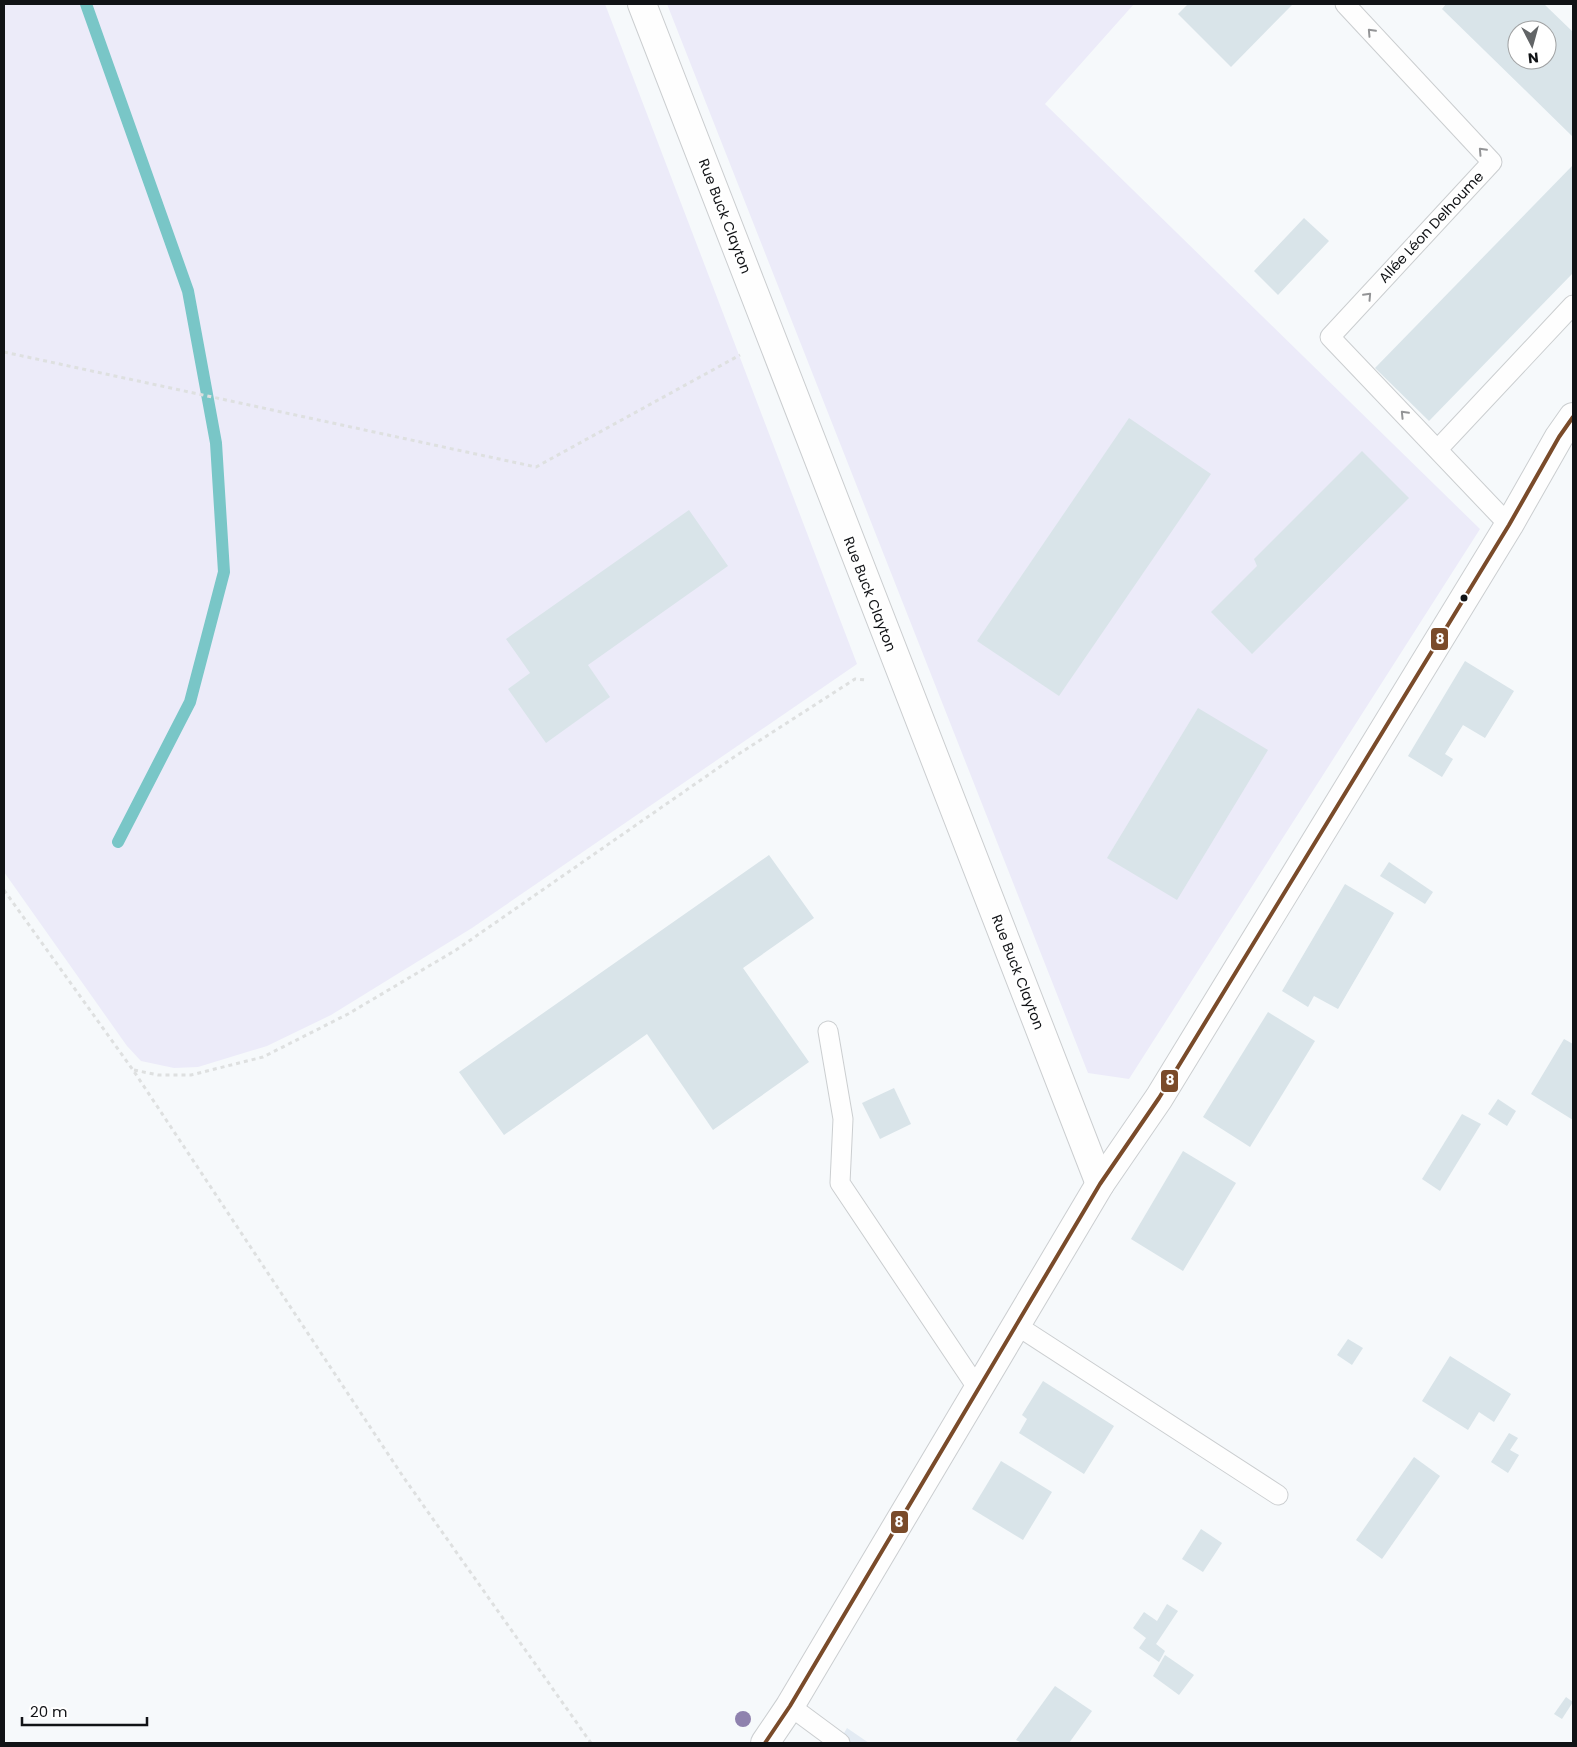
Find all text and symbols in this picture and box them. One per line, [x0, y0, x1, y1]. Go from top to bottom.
north arrow [1507, 20, 1557, 70]
one-way arrow [1368, 28, 1377, 37]
text: N [1527, 47, 1540, 68]
one-way arrow [1478, 147, 1487, 156]
street label: Rue Buck Clayton [694, 156, 756, 276]
street label: Allée Léon Delhoume [1374, 167, 1488, 287]
one-way arrow [1362, 292, 1371, 301]
one-way arrow [1401, 411, 1410, 420]
street label: Rue Buck Clayton [839, 534, 901, 654]
unlabelled marker [1459, 593, 1469, 603]
line badge: 8 [1430, 627, 1449, 651]
text: 8 [1435, 629, 1445, 649]
street label: Rue Buck Clayton [987, 912, 1049, 1032]
line badge: 8 [1160, 1069, 1179, 1093]
text: 8 [1165, 1070, 1175, 1090]
line badge: 8 [890, 1510, 909, 1534]
text: 8 [894, 1512, 904, 1532]
scale bar [22, 1694, 148, 1726]
text: 20 m [30, 1701, 68, 1722]

